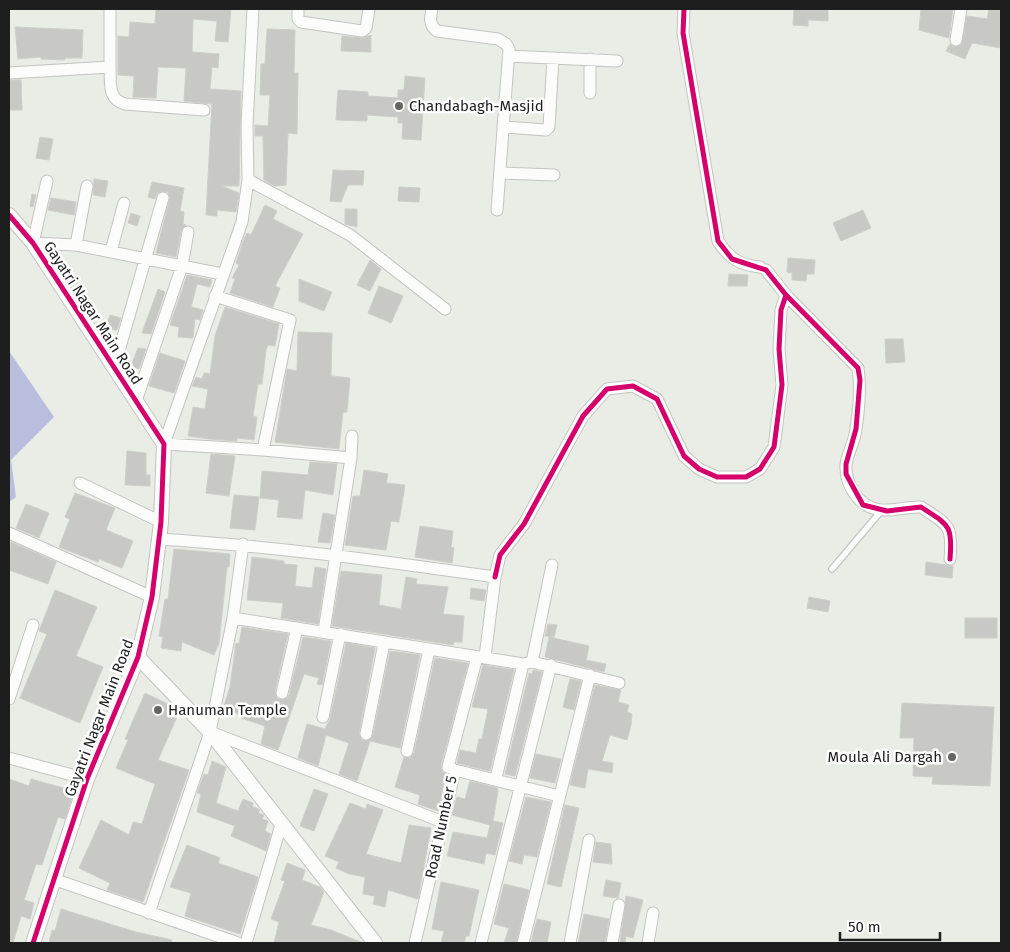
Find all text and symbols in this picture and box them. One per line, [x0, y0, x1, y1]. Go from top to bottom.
place label: Chandabagh-Masjid [409, 97, 544, 115]
marker: Chandabagh-Masjid [393, 100, 405, 112]
street label: Gayatri Nagar Main Road [40, 238, 146, 388]
street label: Gayatri Nagar Main Road [61, 637, 137, 799]
place label: Hanuman Temple [168, 701, 287, 719]
marker: Hanuman Temple [152, 704, 164, 716]
place label: Moula Ali Dargah [827, 748, 942, 766]
marker: Moula Ali Dargah [946, 751, 958, 763]
street label: Road Number 5 [421, 774, 461, 880]
scale bar [840, 910, 940, 942]
text: 50 m [848, 918, 881, 936]

